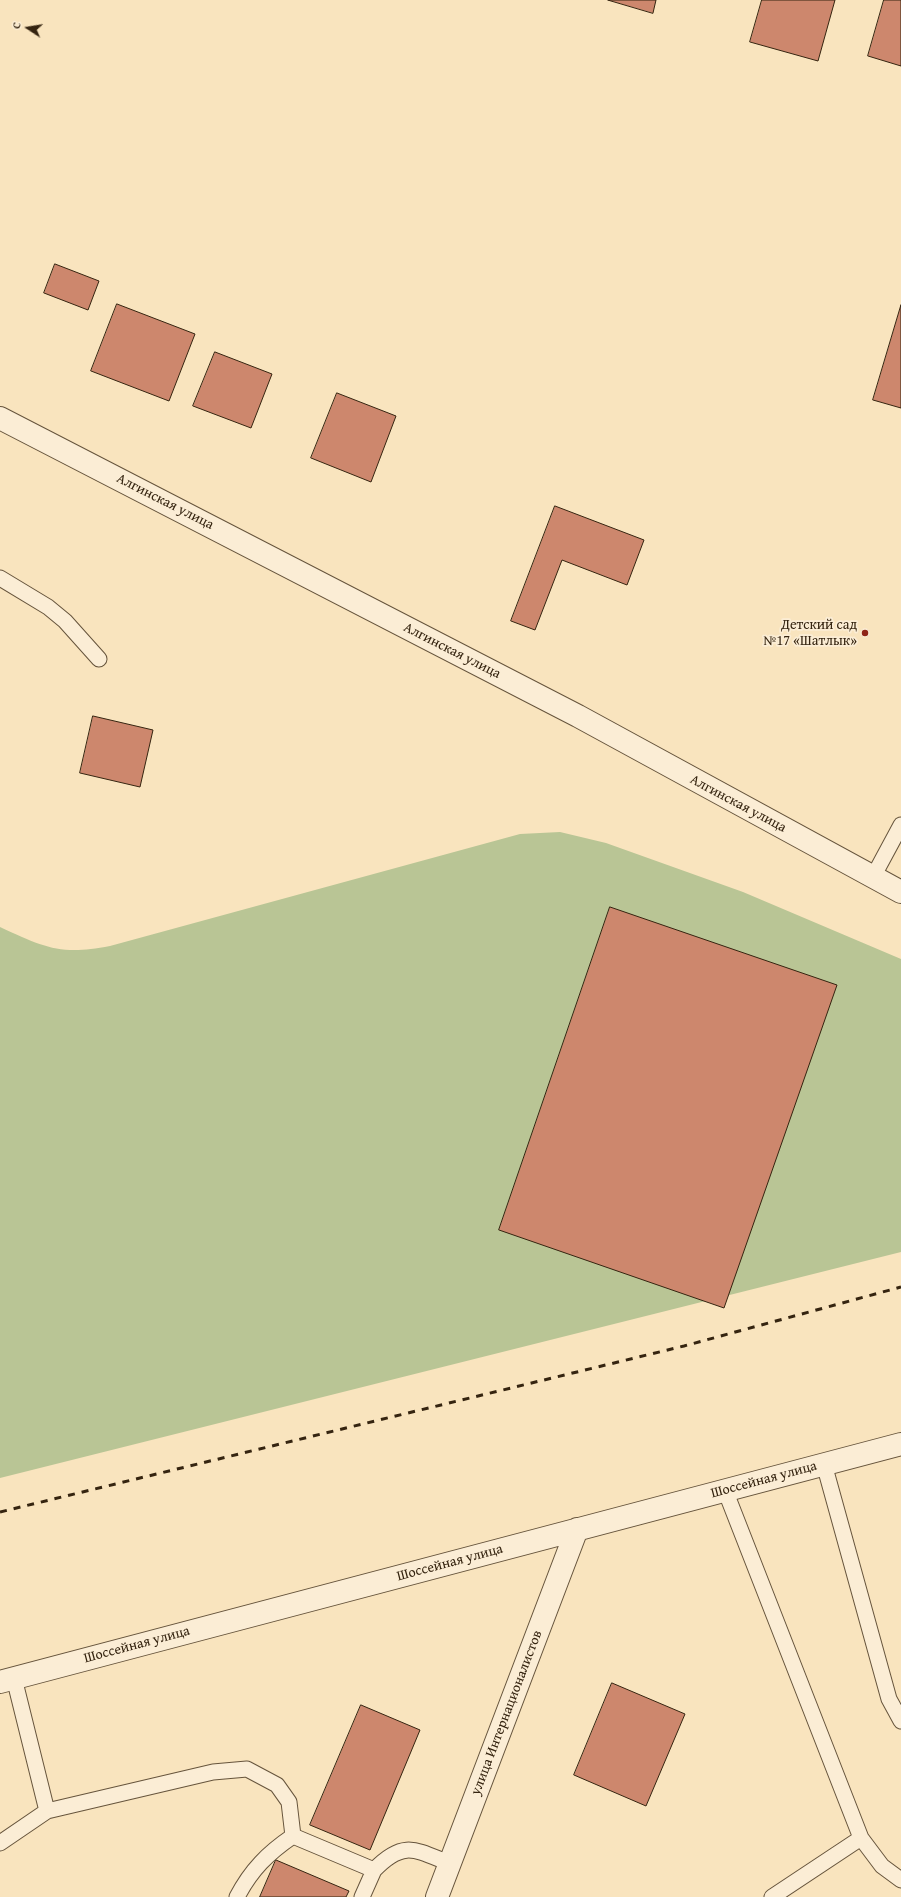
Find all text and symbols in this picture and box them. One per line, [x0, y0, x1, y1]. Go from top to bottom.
north arrow [8, 8, 48, 48]
text: С [8, 21, 25, 30]
street label: Алгинская улица [114, 470, 216, 534]
place label: Детский сад №17 «Шатлык» [763, 617, 857, 650]
street label: Алгинская улица [401, 619, 503, 683]
marker: Детский сад №17 «Шатлык» [860, 628, 870, 638]
street label: Алгинская улица [687, 772, 789, 836]
street label: Шоссейная улица [709, 1458, 819, 1502]
street label: Шоссейная улица [395, 1541, 505, 1585]
street label: Шоссейная улица [82, 1623, 192, 1667]
street label: улица Интернационалистов [468, 1628, 546, 1798]

